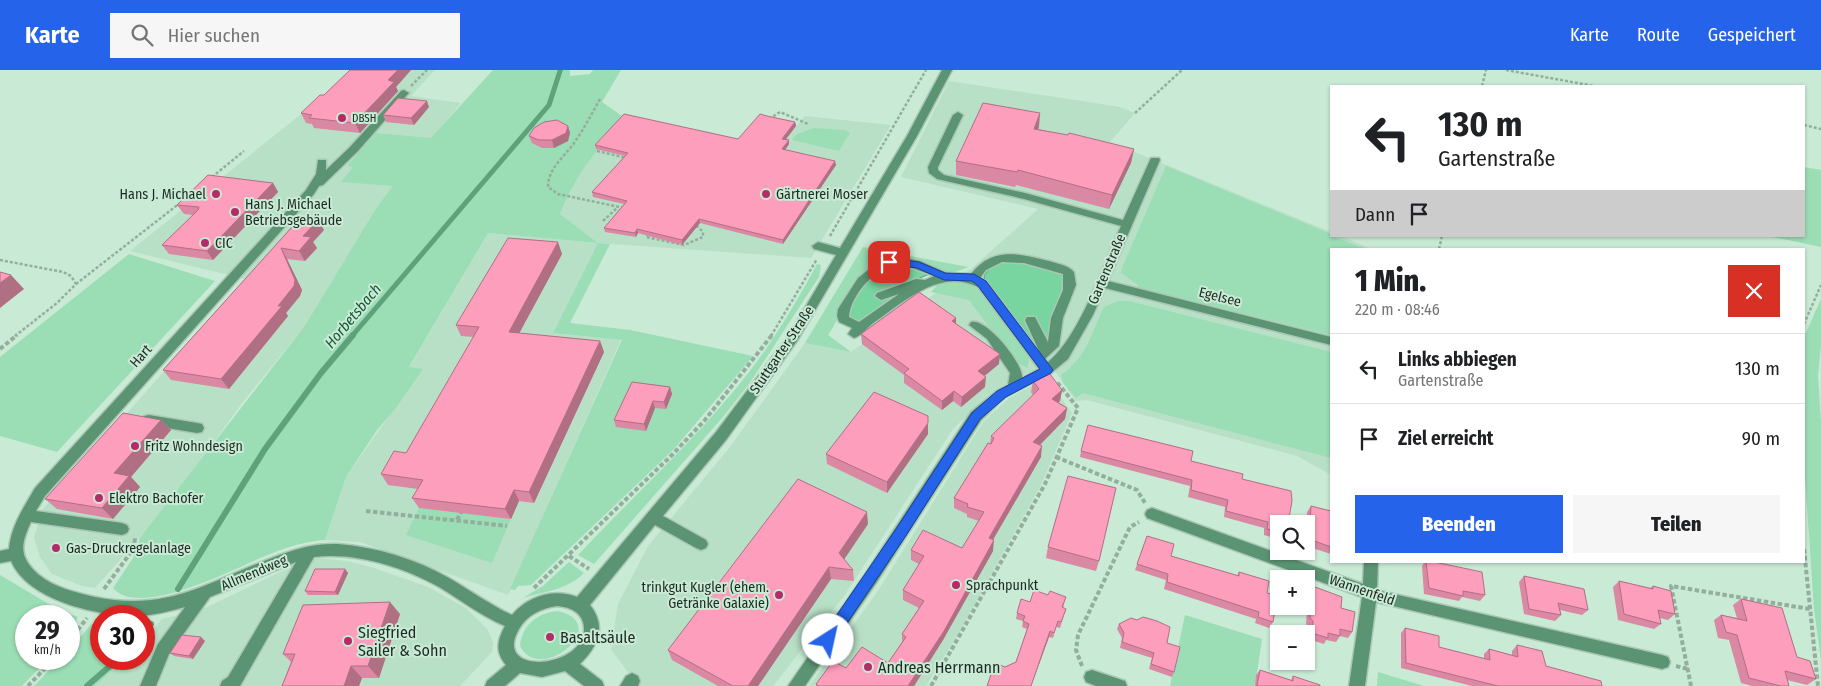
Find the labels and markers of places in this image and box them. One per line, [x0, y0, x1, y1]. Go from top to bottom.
marker: DBSH [336, 112, 348, 124]
place label: DBSH [352, 112, 376, 125]
place label: Hans J. Michael [120, 186, 206, 203]
place label: Gärtnerei Moser [776, 186, 868, 203]
marker: Hans J. Michael [210, 188, 222, 200]
marker: Gärtnerei Moser [760, 188, 772, 200]
place label: Hans J. Michael Betriebsgebäude [245, 196, 342, 229]
marker: Hans J. Michael Betriebsgebäude [229, 206, 241, 218]
place label: CIC [215, 235, 233, 252]
marker: CIC [199, 237, 211, 249]
pin [868, 241, 910, 283]
place label: Fritz Wohndesign [145, 438, 243, 455]
marker: Fritz Wohndesign [129, 440, 141, 452]
place label: Elektro Bachofer [109, 490, 204, 507]
marker: Elektro Bachofer [93, 492, 105, 504]
place label: Gas-Druckregelanlage [66, 540, 191, 557]
marker: Gas-Druckregelanlage [50, 542, 62, 554]
place label: Sprachpunkt [966, 577, 1039, 594]
place label: trinkgut Kugler (ehem. Getränke Galaxie) [642, 579, 769, 612]
marker: Sprachpunkt [950, 579, 962, 591]
marker: trinkgut Kugler (ehem. Getränke Galaxie) [773, 589, 785, 601]
place label: Siegfried Sailer & Sohn [358, 623, 447, 660]
place label: Basaltsäule [560, 628, 635, 647]
marker: Basaltsäule [544, 631, 556, 643]
marker: Siegfried Sailer & Sohn [342, 635, 354, 647]
place label: Andreas Herrmann [878, 658, 1000, 677]
marker: Andreas Herrmann [862, 661, 874, 673]

